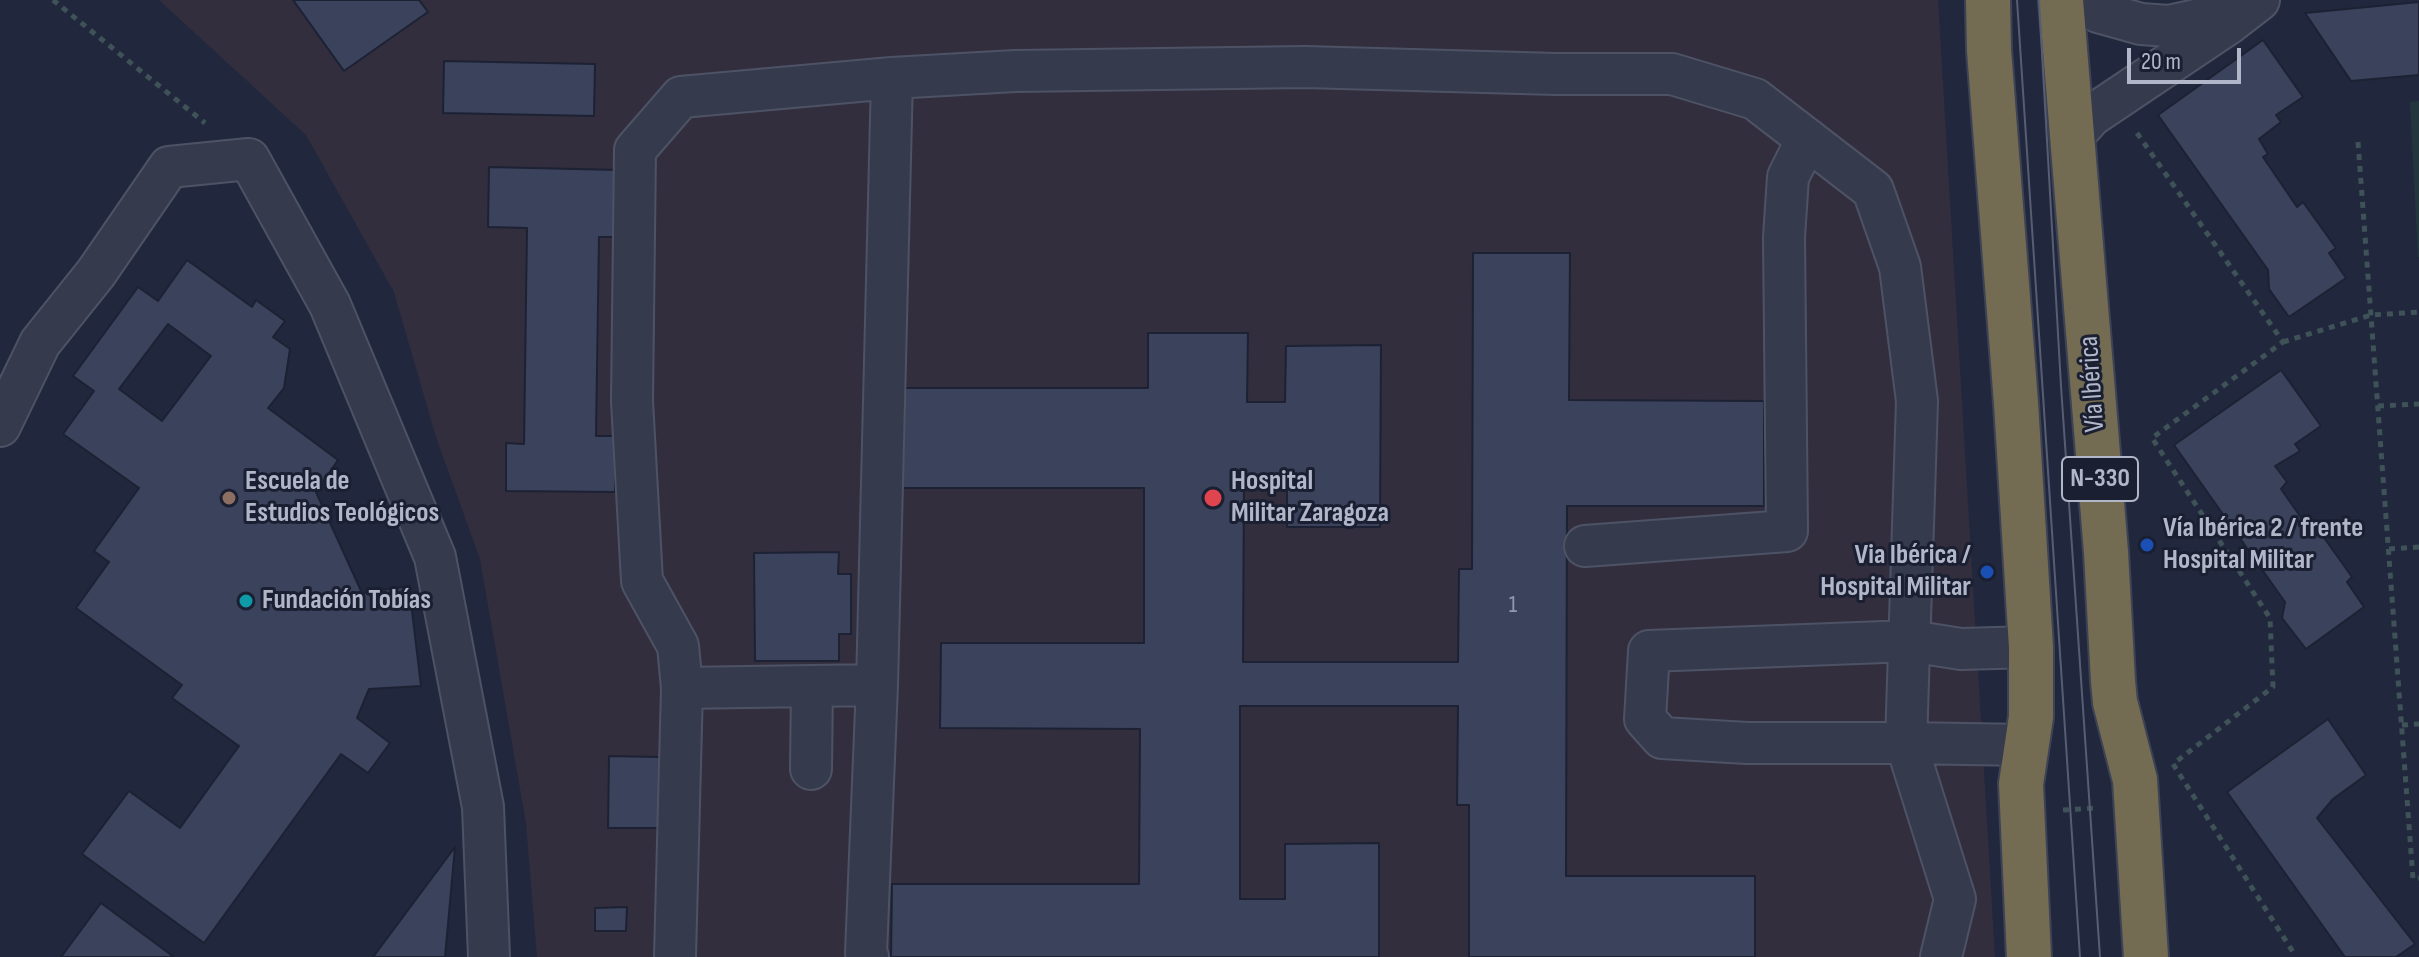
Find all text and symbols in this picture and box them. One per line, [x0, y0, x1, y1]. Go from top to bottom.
scale bar [2131, 32, 2245, 82]
text: 20 m [2141, 47, 2181, 76]
street label: Vía Ibérica [2073, 335, 2113, 433]
road number: N-330 [2062, 457, 2138, 501]
place label: Escuela de Estudios Teológicos [245, 465, 439, 531]
place label: Hospital Militar Zaragoza [1231, 465, 1389, 531]
marker: Hospital Militar Zaragoza [1202, 487, 1224, 509]
marker: Escuela de Estudios Teológicos [220, 489, 238, 507]
place label: Vía Ibérica 2 / frente Hospital Militar [2163, 512, 2363, 578]
marker: Vía Ibérica 2 / frente Hospital Militar [2138, 536, 2156, 554]
place label: Via Ibérica / Hospital Militar [1820, 539, 1971, 605]
marker: Via Ibérica / Hospital Militar [1978, 563, 1996, 581]
place label: Fundación Tobías [262, 584, 431, 618]
marker: Fundación Tobías [237, 592, 255, 610]
house number: 1 [1509, 592, 1517, 620]

